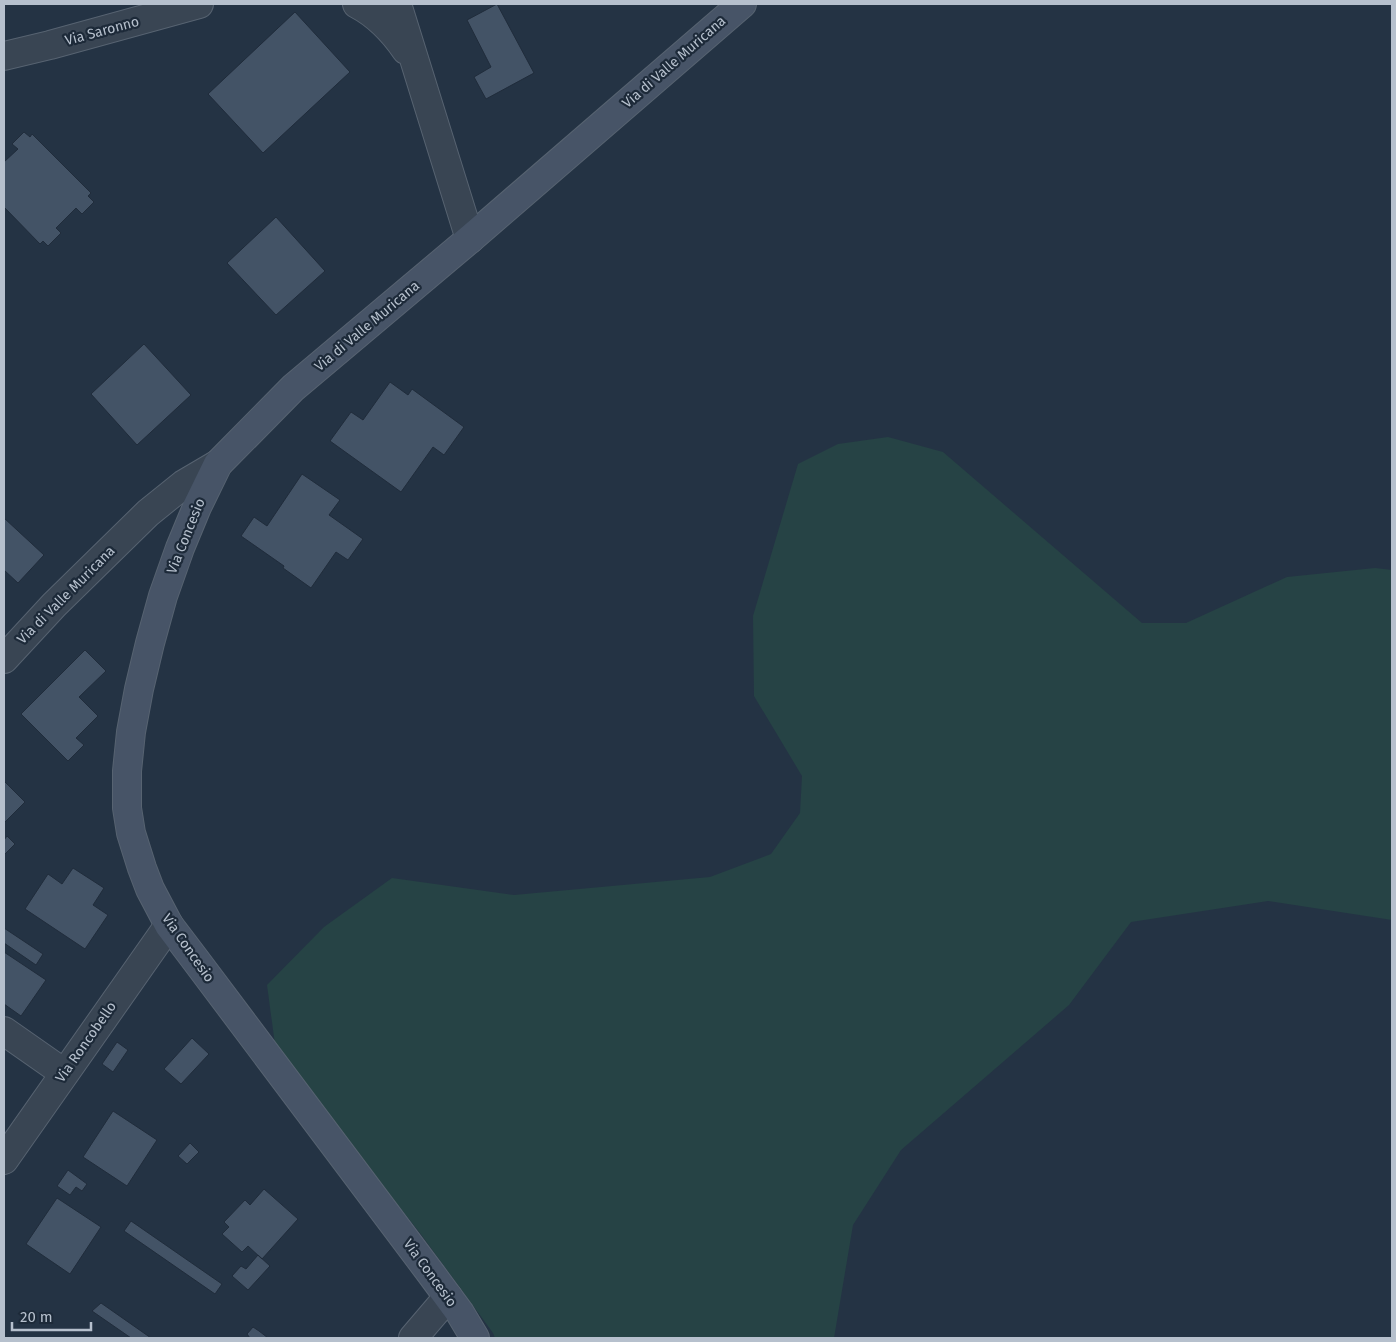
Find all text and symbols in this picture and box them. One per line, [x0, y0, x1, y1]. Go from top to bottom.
street label: Via di Valle Muricana [619, 12, 729, 112]
street label: Via Saronno [63, 13, 141, 49]
street label: Via di Valle Muricana [311, 277, 423, 375]
street label: Via Concesio [163, 496, 209, 576]
street label: Via di Valle Muricana [13, 542, 119, 648]
street label: Via Concesio [158, 910, 218, 986]
street label: Via Roncobello [52, 998, 120, 1086]
street label: Via Concesio [400, 1236, 460, 1310]
scale bar [12, 1300, 91, 1332]
text: 20 m [20, 1308, 53, 1326]

